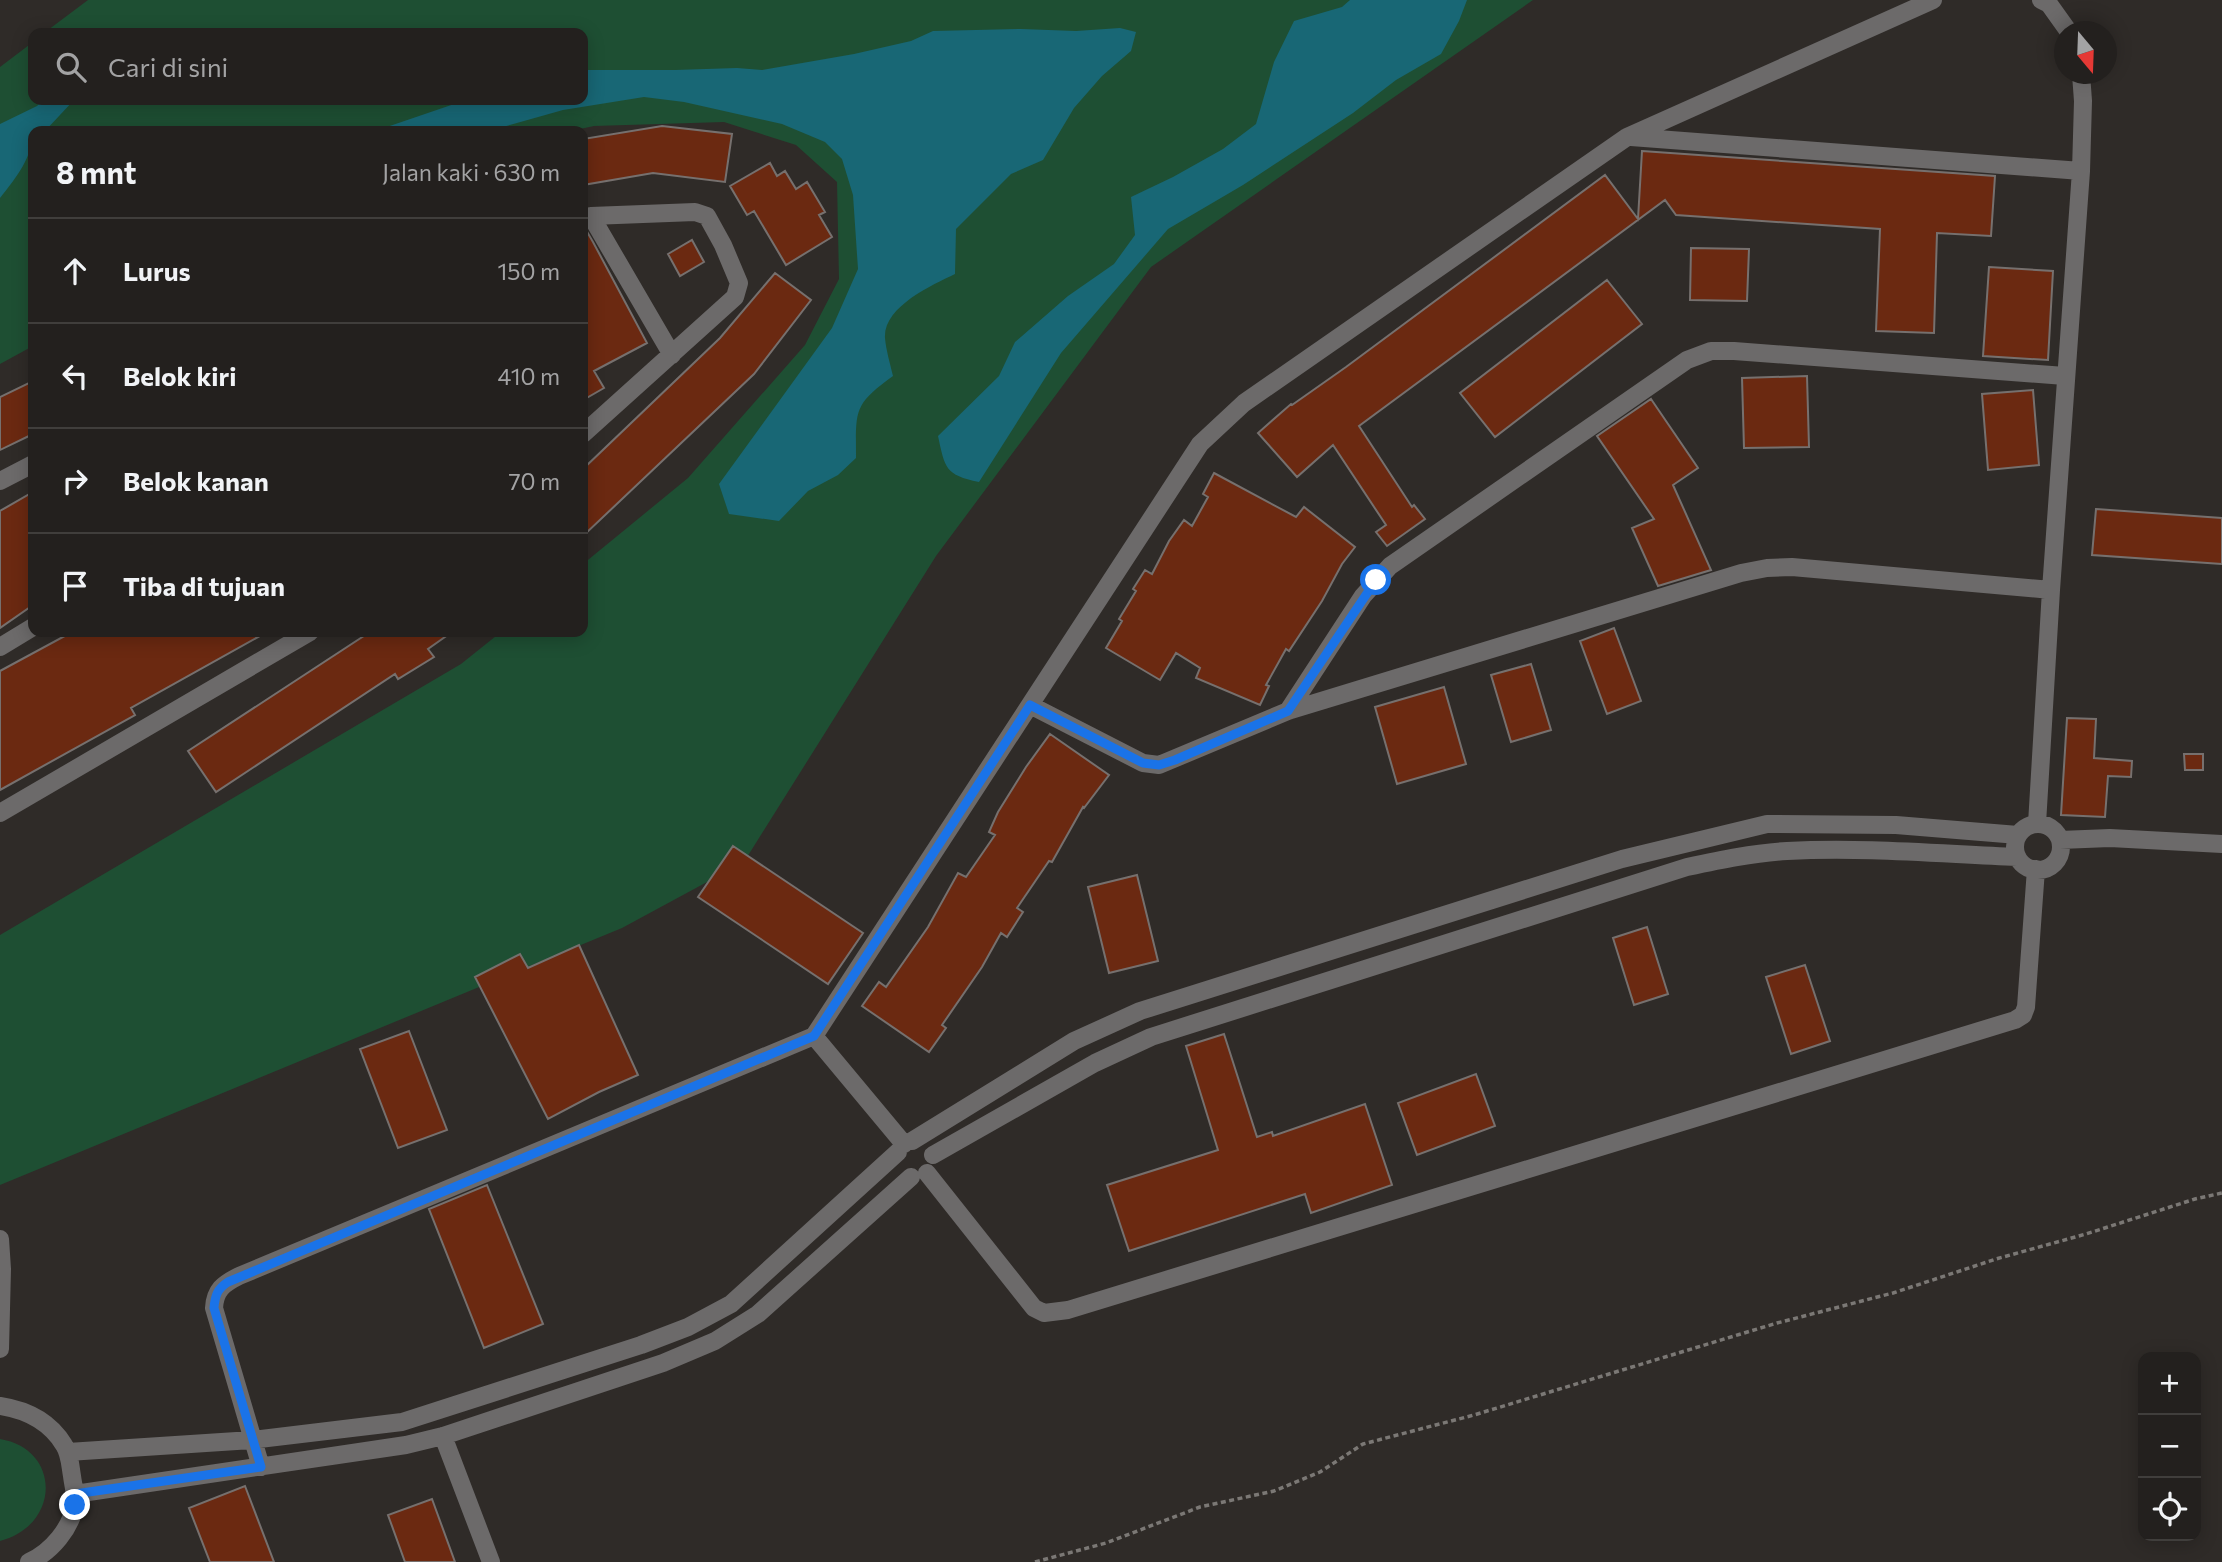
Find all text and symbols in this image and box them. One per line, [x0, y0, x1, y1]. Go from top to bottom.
north arrow [2054, 21, 2117, 84]
search box [28, 28, 588, 105]
icon: search [52, 48, 90, 86]
text: Cari di sini [108, 51, 228, 82]
text: 8 mnt [56, 153, 137, 190]
text: Jalan kaki · 630 m [382, 158, 560, 186]
icon: ahead [56, 252, 94, 290]
text: Lurus [123, 255, 191, 286]
text: 150 m [497, 257, 560, 285]
icon: left [56, 357, 94, 395]
text: Belok kiri [123, 360, 237, 391]
text: 410 m [498, 362, 560, 390]
icon: right [56, 462, 94, 500]
text: Belok kanan [123, 465, 269, 496]
text: 70 m [508, 467, 560, 495]
route start [1360, 564, 1391, 595]
icon: arrive [56, 567, 94, 605]
text: Tiba di tujuan [123, 570, 285, 601]
map controls [2138, 1352, 2201, 1541]
button: + [2138, 1352, 2201, 1415]
button: − [2138, 1415, 2201, 1478]
button: locate [2138, 1478, 2201, 1541]
route end [59, 1489, 90, 1520]

